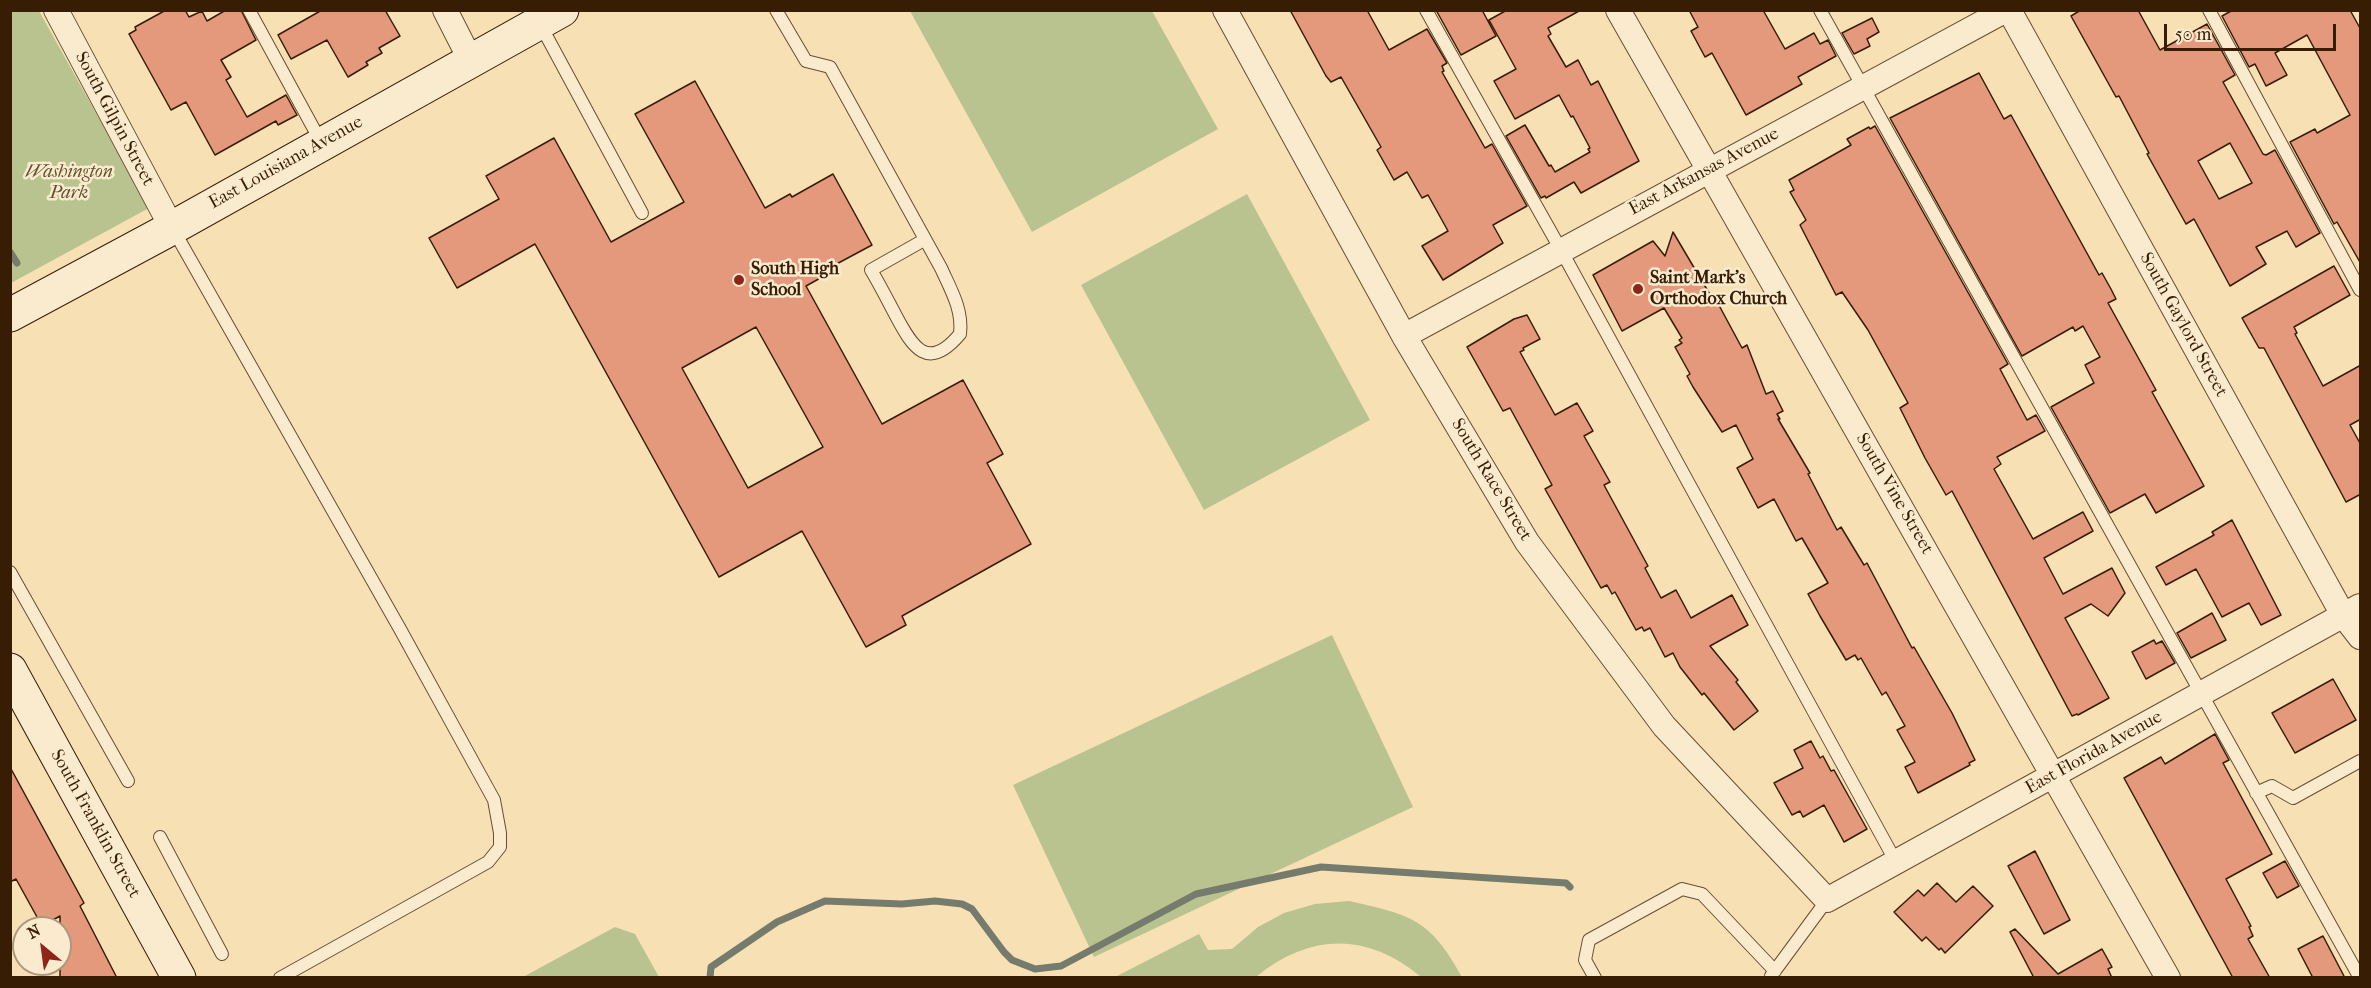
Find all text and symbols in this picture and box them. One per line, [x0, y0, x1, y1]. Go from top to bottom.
scale bar [2167, 12, 2340, 50]
text: 50 m [2175, 24, 2211, 45]
street label: South Gilpin Street [70, 48, 158, 190]
street label: East Louisiana Avenue [205, 112, 367, 214]
street label: East Arkansas Avenue [1625, 123, 1783, 221]
park label: Washington Park [25, 162, 113, 204]
street label: South Gaylord Street [2134, 249, 2232, 401]
place label: South High School [751, 259, 839, 302]
place label: Saint Mark's Orthodox Church [1650, 268, 1787, 310]
marker: South High School [732, 273, 746, 287]
marker: Saint Mark's Orthodox Church [1631, 282, 1645, 296]
street label: South Race Street [1446, 415, 1536, 545]
street label: South Vine Street [1851, 430, 1937, 558]
street label: East Florida Avenue [2022, 707, 2166, 799]
street label: South Franklin Street [45, 746, 145, 902]
north arrow [12, 916, 72, 976]
text: N [24, 920, 44, 943]

